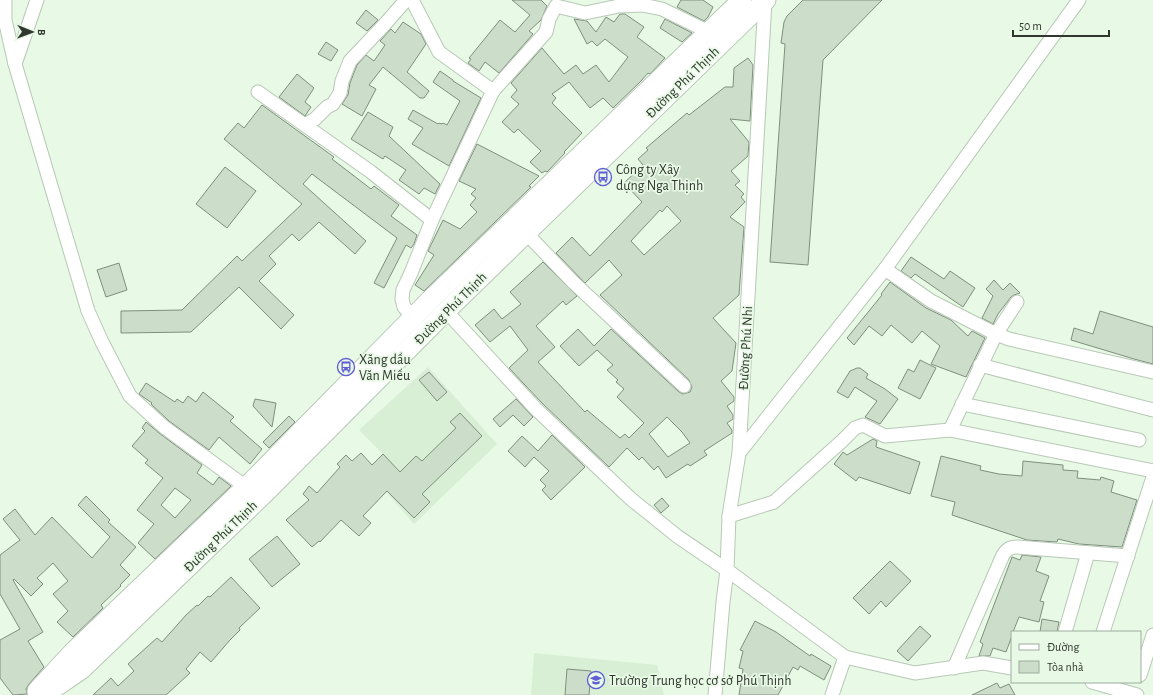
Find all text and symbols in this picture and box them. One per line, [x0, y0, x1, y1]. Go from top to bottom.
north arrow [12, 12, 52, 52]
scale bar [1013, 12, 1109, 38]
text: 50 m [1019, 20, 1042, 32]
text: B [36, 29, 47, 36]
street label: Đường Phú Thịnh [643, 44, 722, 121]
place label: Công ty Xây dựng Nga Thịnh [616, 163, 703, 193]
bus stop icon: Công ty Xây dựng Nga Thịnh [593, 167, 613, 187]
street label: Đường Phú Thịnh [412, 270, 490, 348]
street label: Đường Phú Nhi [737, 306, 755, 391]
place label: Xăng dầu Văn Miếu [359, 352, 411, 383]
bus stop icon: Xăng dầu Văn Miếu [336, 357, 356, 377]
street label: Đường Phú Thịnh [181, 498, 260, 575]
legend [1011, 631, 1141, 683]
text: Đường [1047, 641, 1080, 653]
text: Tòa nhà [1047, 661, 1084, 673]
school or university icon: Trường Trung học cơ sở Phú Thịnh [586, 670, 606, 690]
place label: Trường Trung học cơ sở Phú Thịnh [609, 674, 792, 688]

